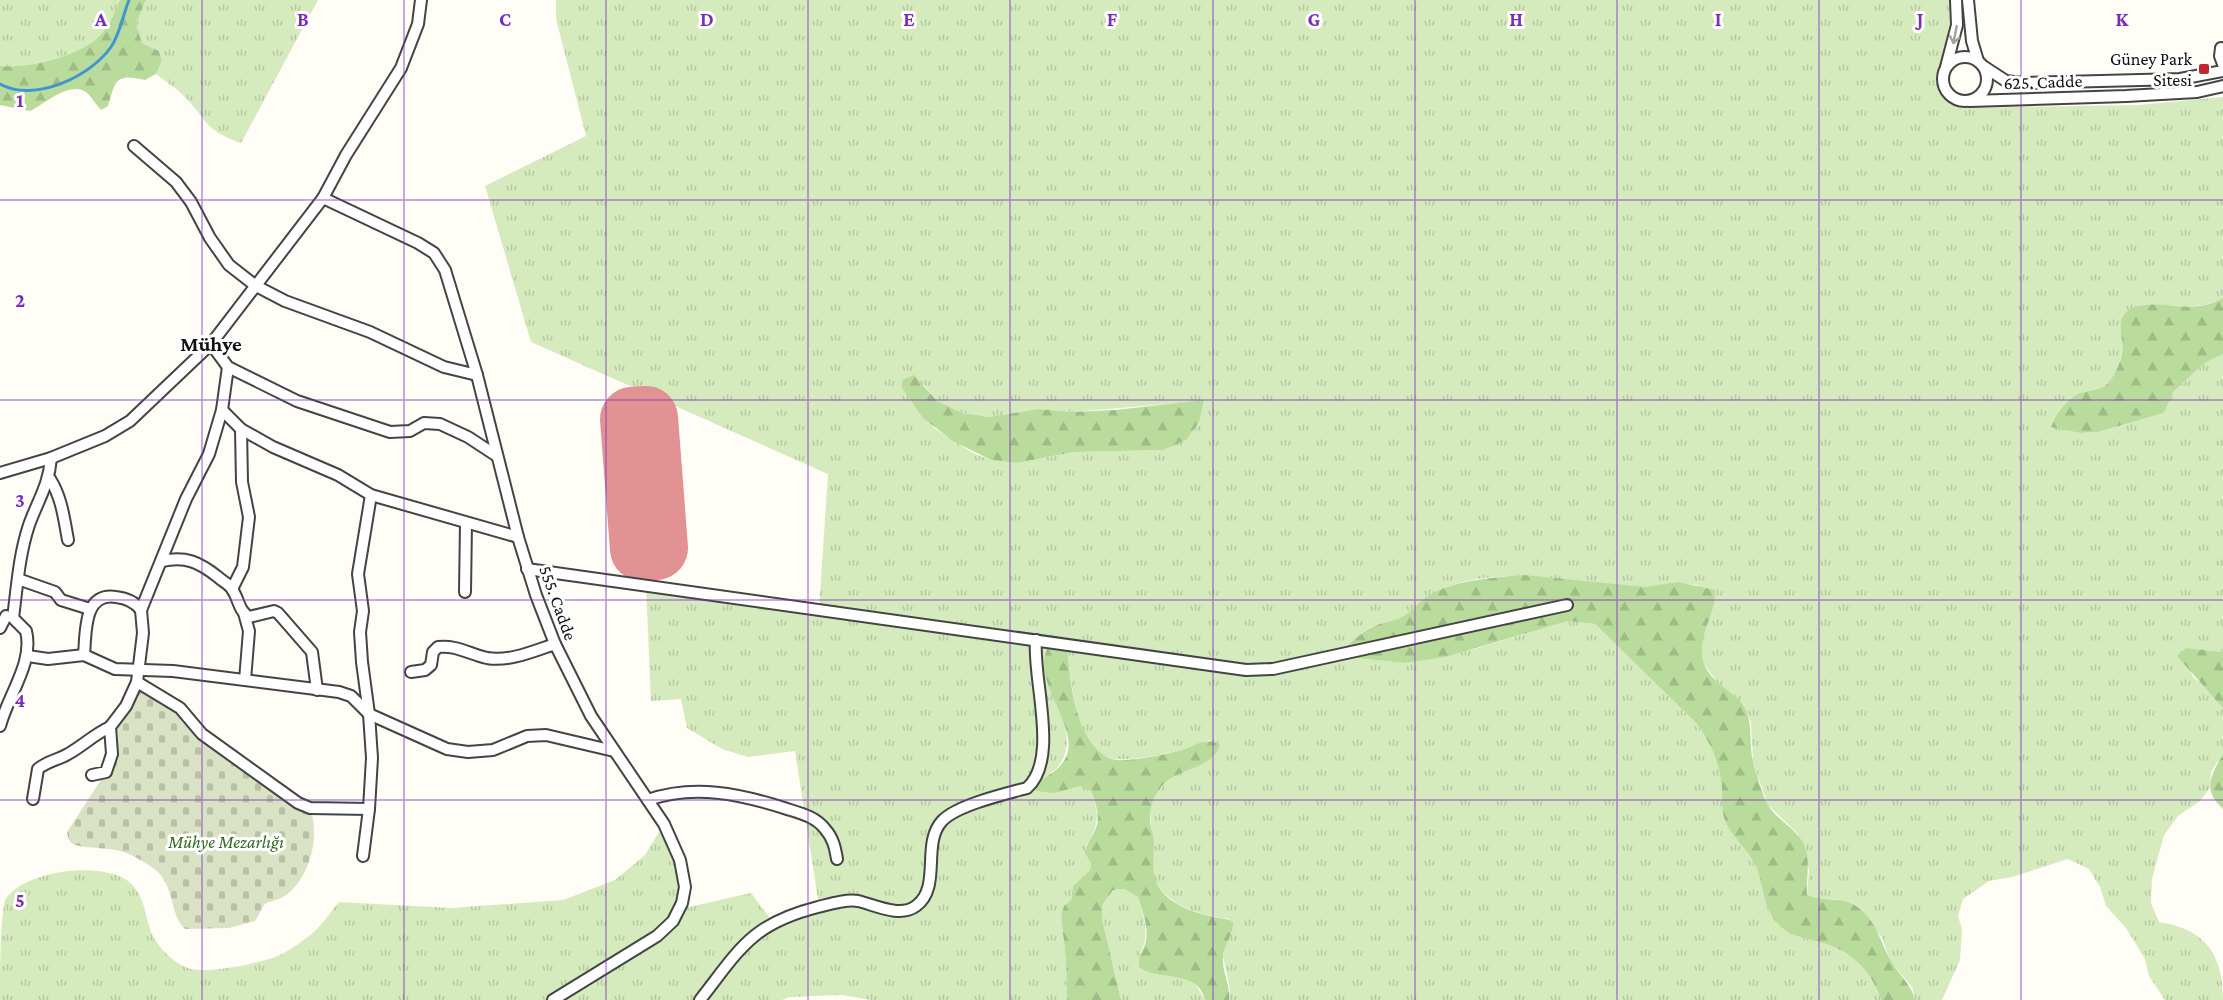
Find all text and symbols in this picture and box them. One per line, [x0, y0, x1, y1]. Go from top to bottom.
text: A [94, 8, 108, 30]
text: B [297, 8, 309, 30]
text: C [499, 8, 511, 30]
text: D [700, 8, 714, 30]
text: E [903, 8, 915, 30]
text: F [1107, 8, 1118, 30]
text: G [1308, 8, 1321, 30]
text: H [1509, 8, 1523, 30]
text: I [1715, 8, 1722, 30]
text: J [1915, 8, 1924, 30]
text: K [2116, 8, 2130, 30]
one-way arrow [1949, 25, 1960, 44]
place label: Güney Park Sitesi [2110, 49, 2192, 90]
marker: Güney Park Sitesi [2197, 62, 2211, 76]
street label: 625. Cadde [2003, 71, 2083, 93]
text: 1 [16, 89, 24, 111]
text: 2 [15, 289, 25, 311]
district label: Mühye [180, 332, 242, 356]
text: 3 [15, 489, 25, 511]
street label: 555. Cadde [535, 563, 581, 643]
text: 4 [15, 689, 26, 711]
park label: Mühye Mezarlığı [167, 832, 284, 852]
text: 5 [15, 889, 25, 911]

